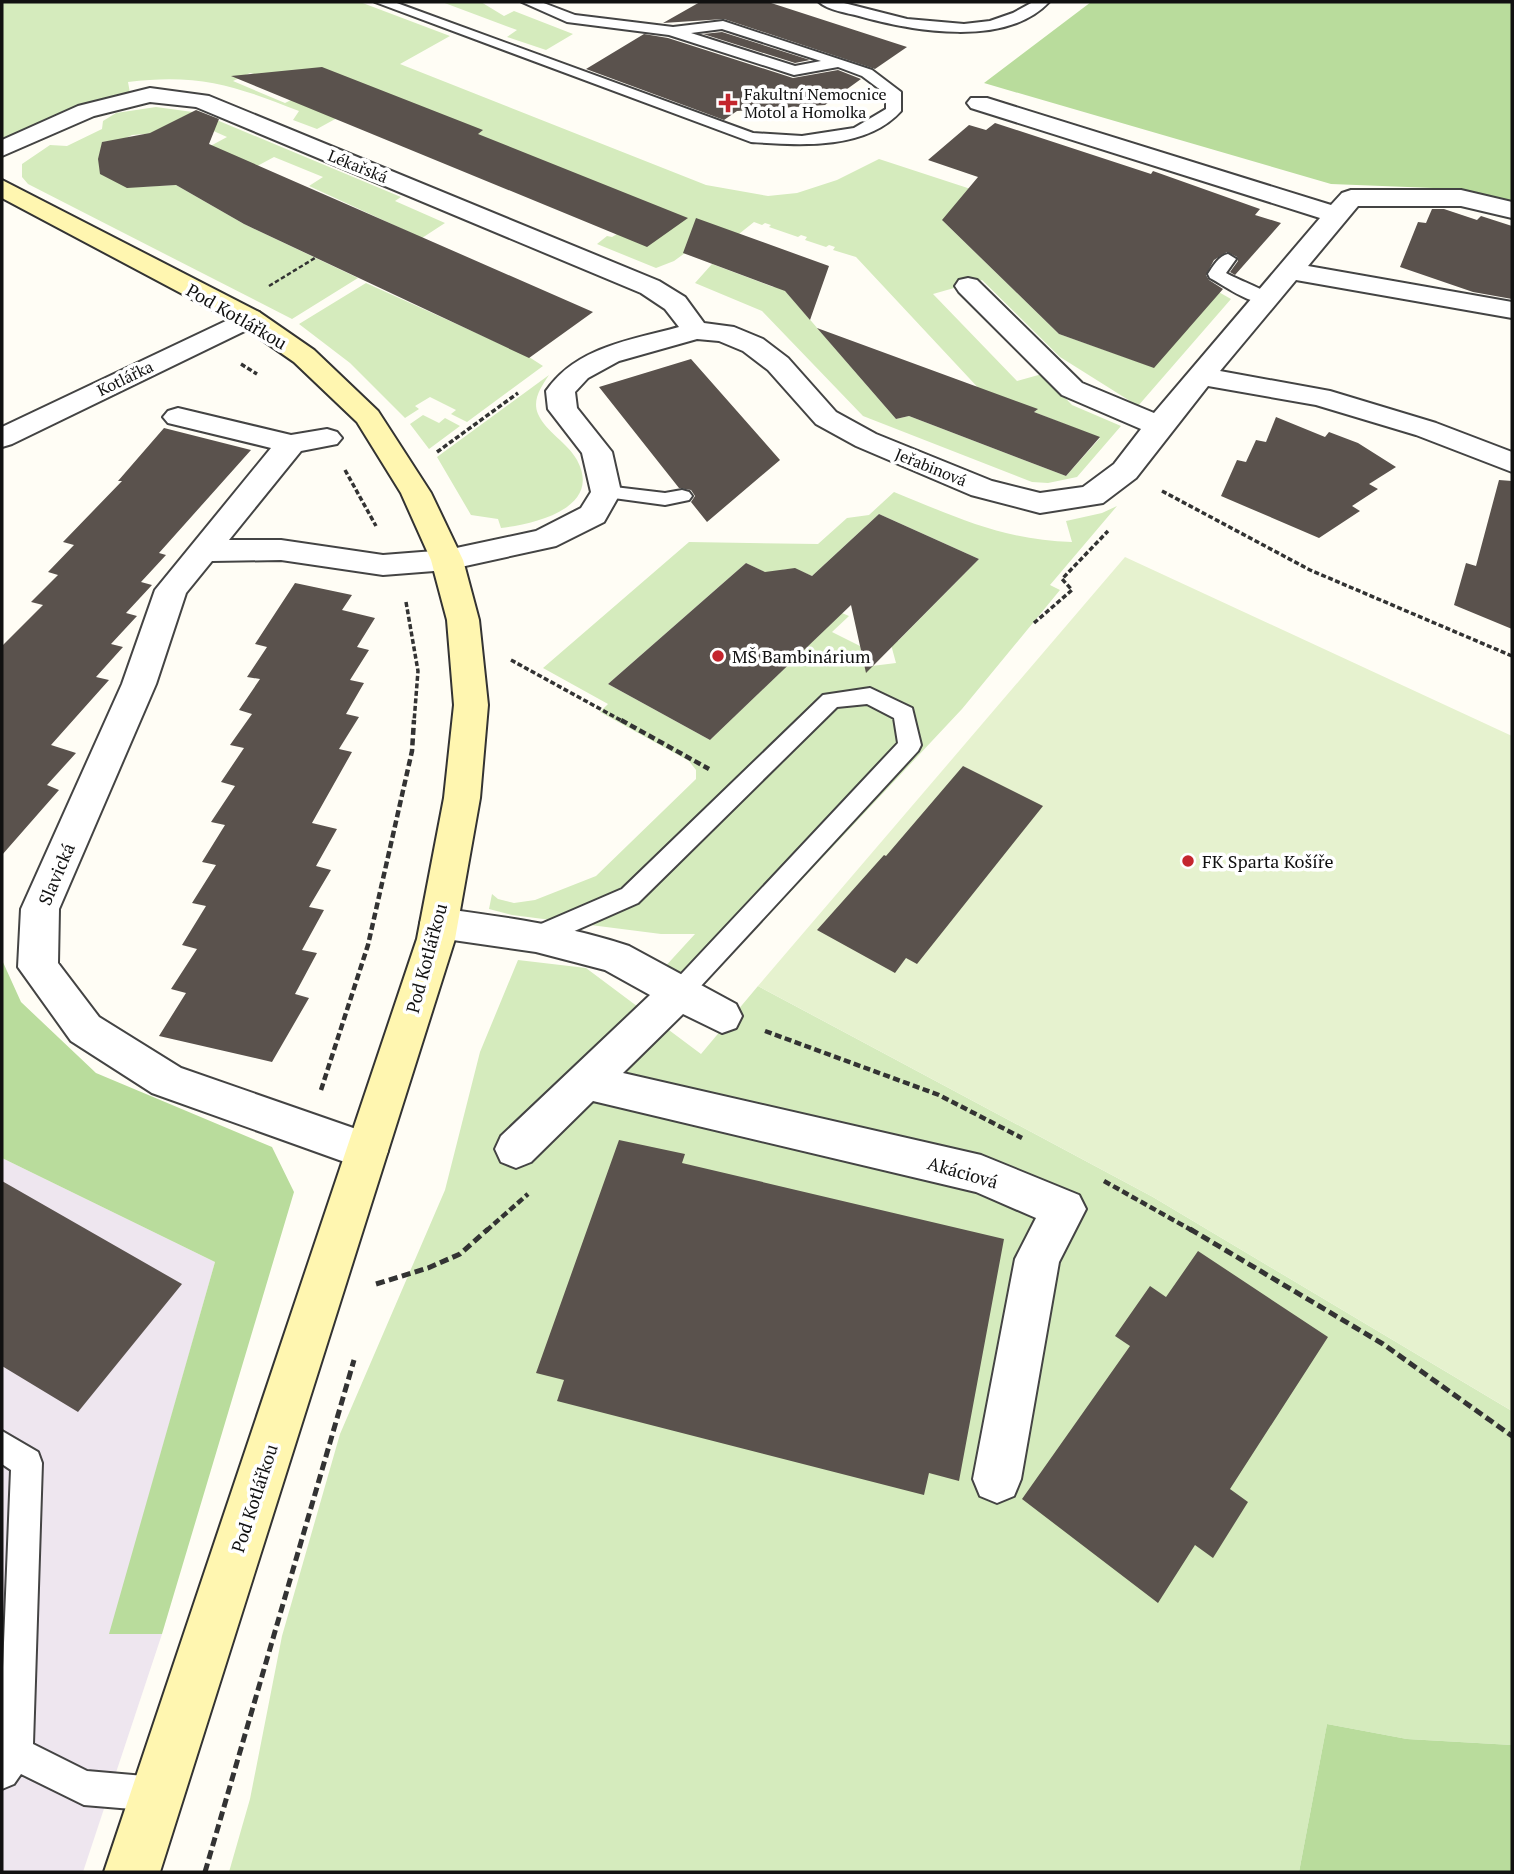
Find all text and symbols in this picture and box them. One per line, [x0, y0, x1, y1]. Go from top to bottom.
place label: Fakultní Nemocnice Motol a Homolka [744, 83, 887, 123]
marker: Fakultní Nemocnice Motol a Homolka [718, 93, 738, 113]
street label: Lékařská [325, 144, 391, 188]
street label: Pod Kotlářkou [182, 277, 292, 355]
street label: Kotlářka [93, 355, 157, 401]
street label: Jeřabinová [892, 443, 970, 491]
place label: MŠ Bambinárium [732, 644, 871, 668]
marker: MŠ Bambinárium [710, 648, 726, 664]
street label: Slavická [32, 839, 80, 909]
place label: FK Sparta Košíře [1202, 849, 1334, 873]
marker: FK Sparta Košíře [1180, 853, 1196, 869]
street label: Pod Kotlářkou [400, 901, 452, 1015]
street label: Akáciová [925, 1150, 1001, 1194]
street label: Pod Kotlářkou [225, 1441, 283, 1555]

